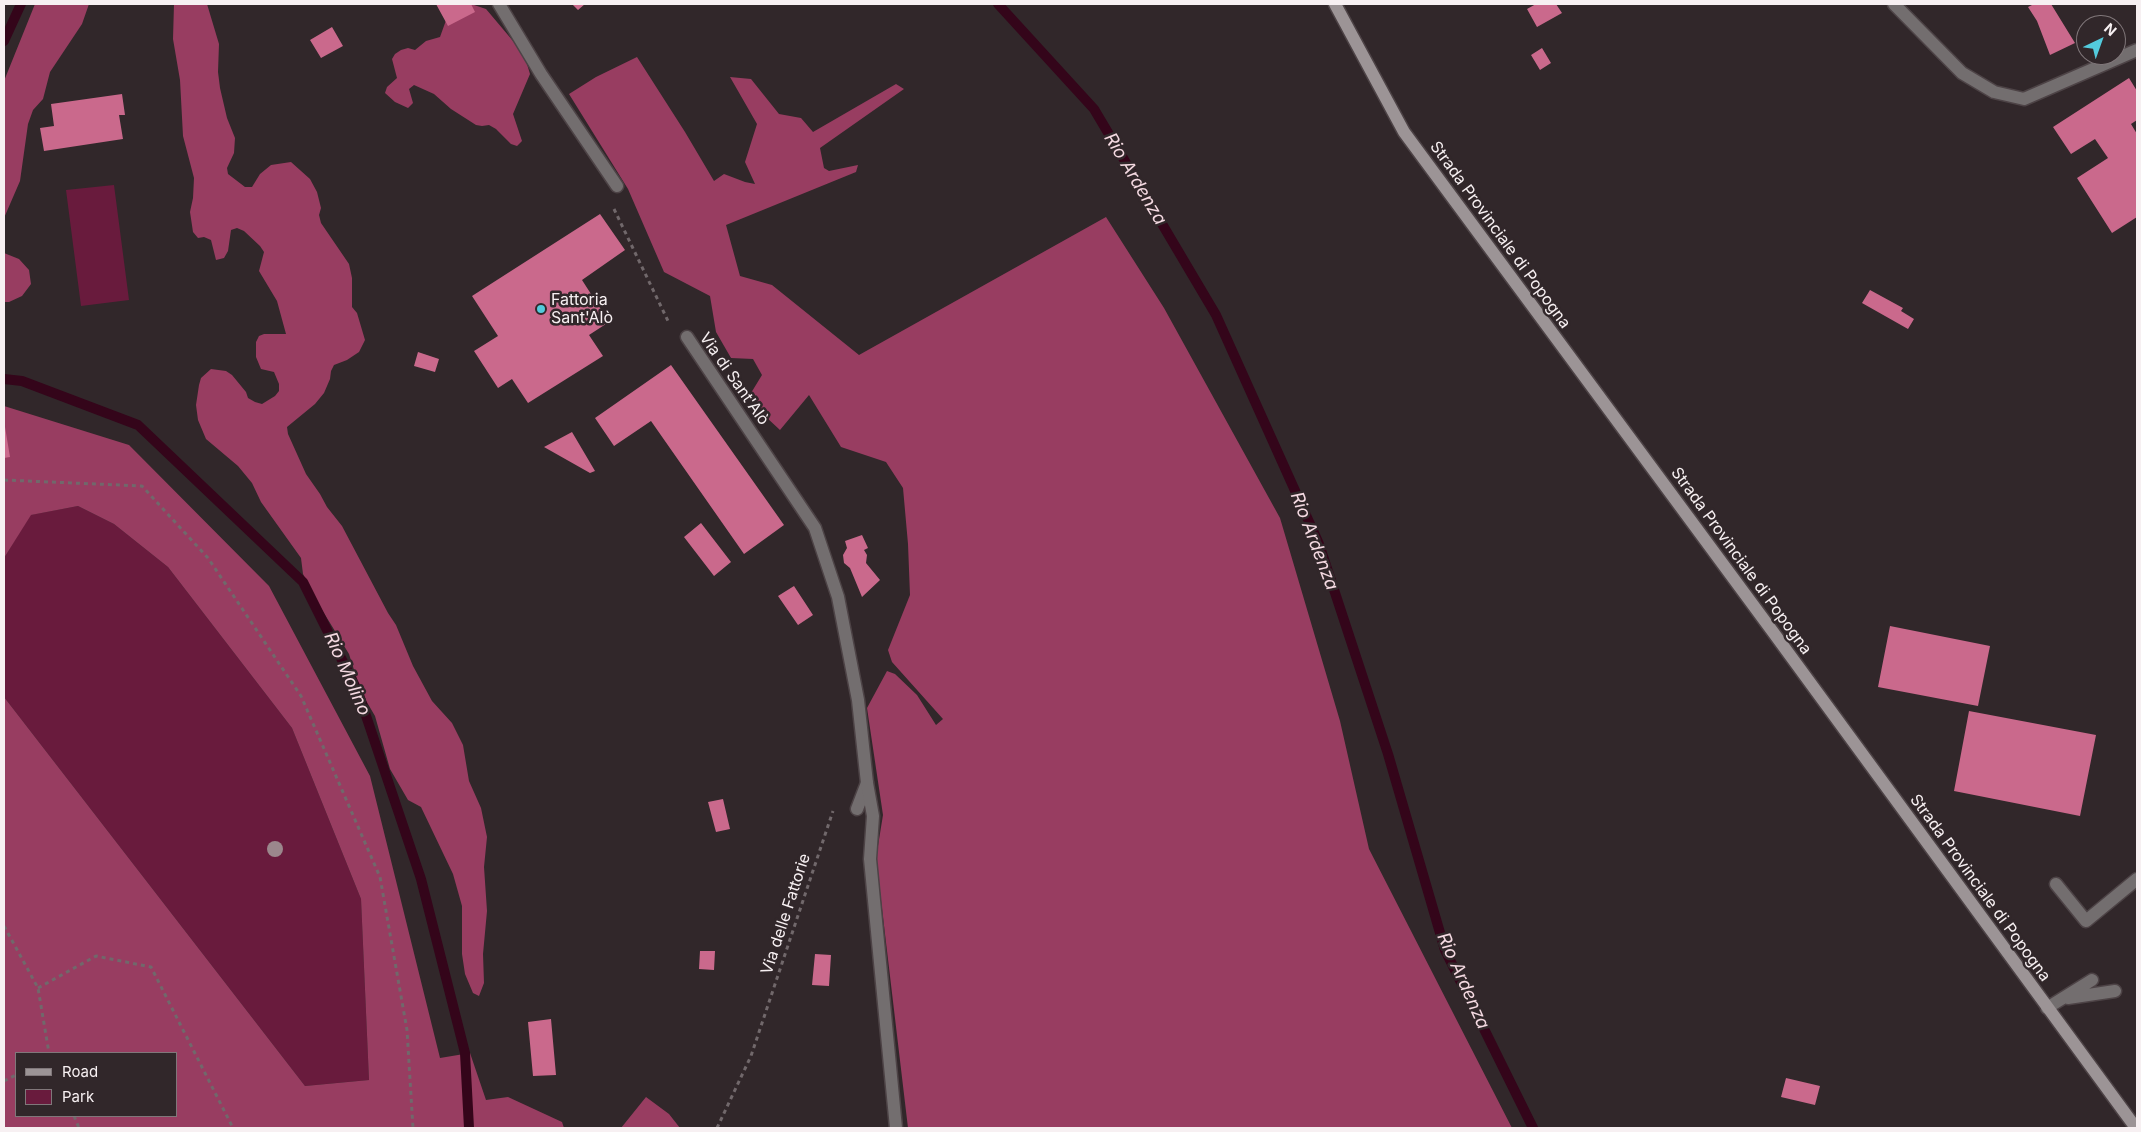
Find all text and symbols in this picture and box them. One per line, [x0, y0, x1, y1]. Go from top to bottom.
north arrow [2076, 15, 2126, 65]
text: N [2101, 19, 2120, 39]
water label: Rio Ardenza [1099, 129, 1171, 229]
street label: Strada Provinciale di Popogna [1426, 138, 1574, 332]
place label: Fattoria Sant'Alò [551, 290, 613, 328]
marker: Fattoria Sant'Alò [535, 303, 547, 315]
street label: Via di Sant'Alò [695, 329, 773, 429]
street label: Strada Provinciale di Popogna [1667, 464, 1815, 658]
water label: Rio Ardenza [1285, 489, 1343, 593]
water label: Rio Molino [319, 629, 375, 719]
street label: Strada Provinciale di Popogna [1906, 791, 2054, 985]
street label: Via delle Fattorie [757, 851, 815, 977]
water label: Rio Ardenza [1432, 929, 1494, 1033]
legend [15, 1052, 178, 1117]
text: Road [62, 1062, 98, 1081]
text: Park [62, 1087, 94, 1106]

